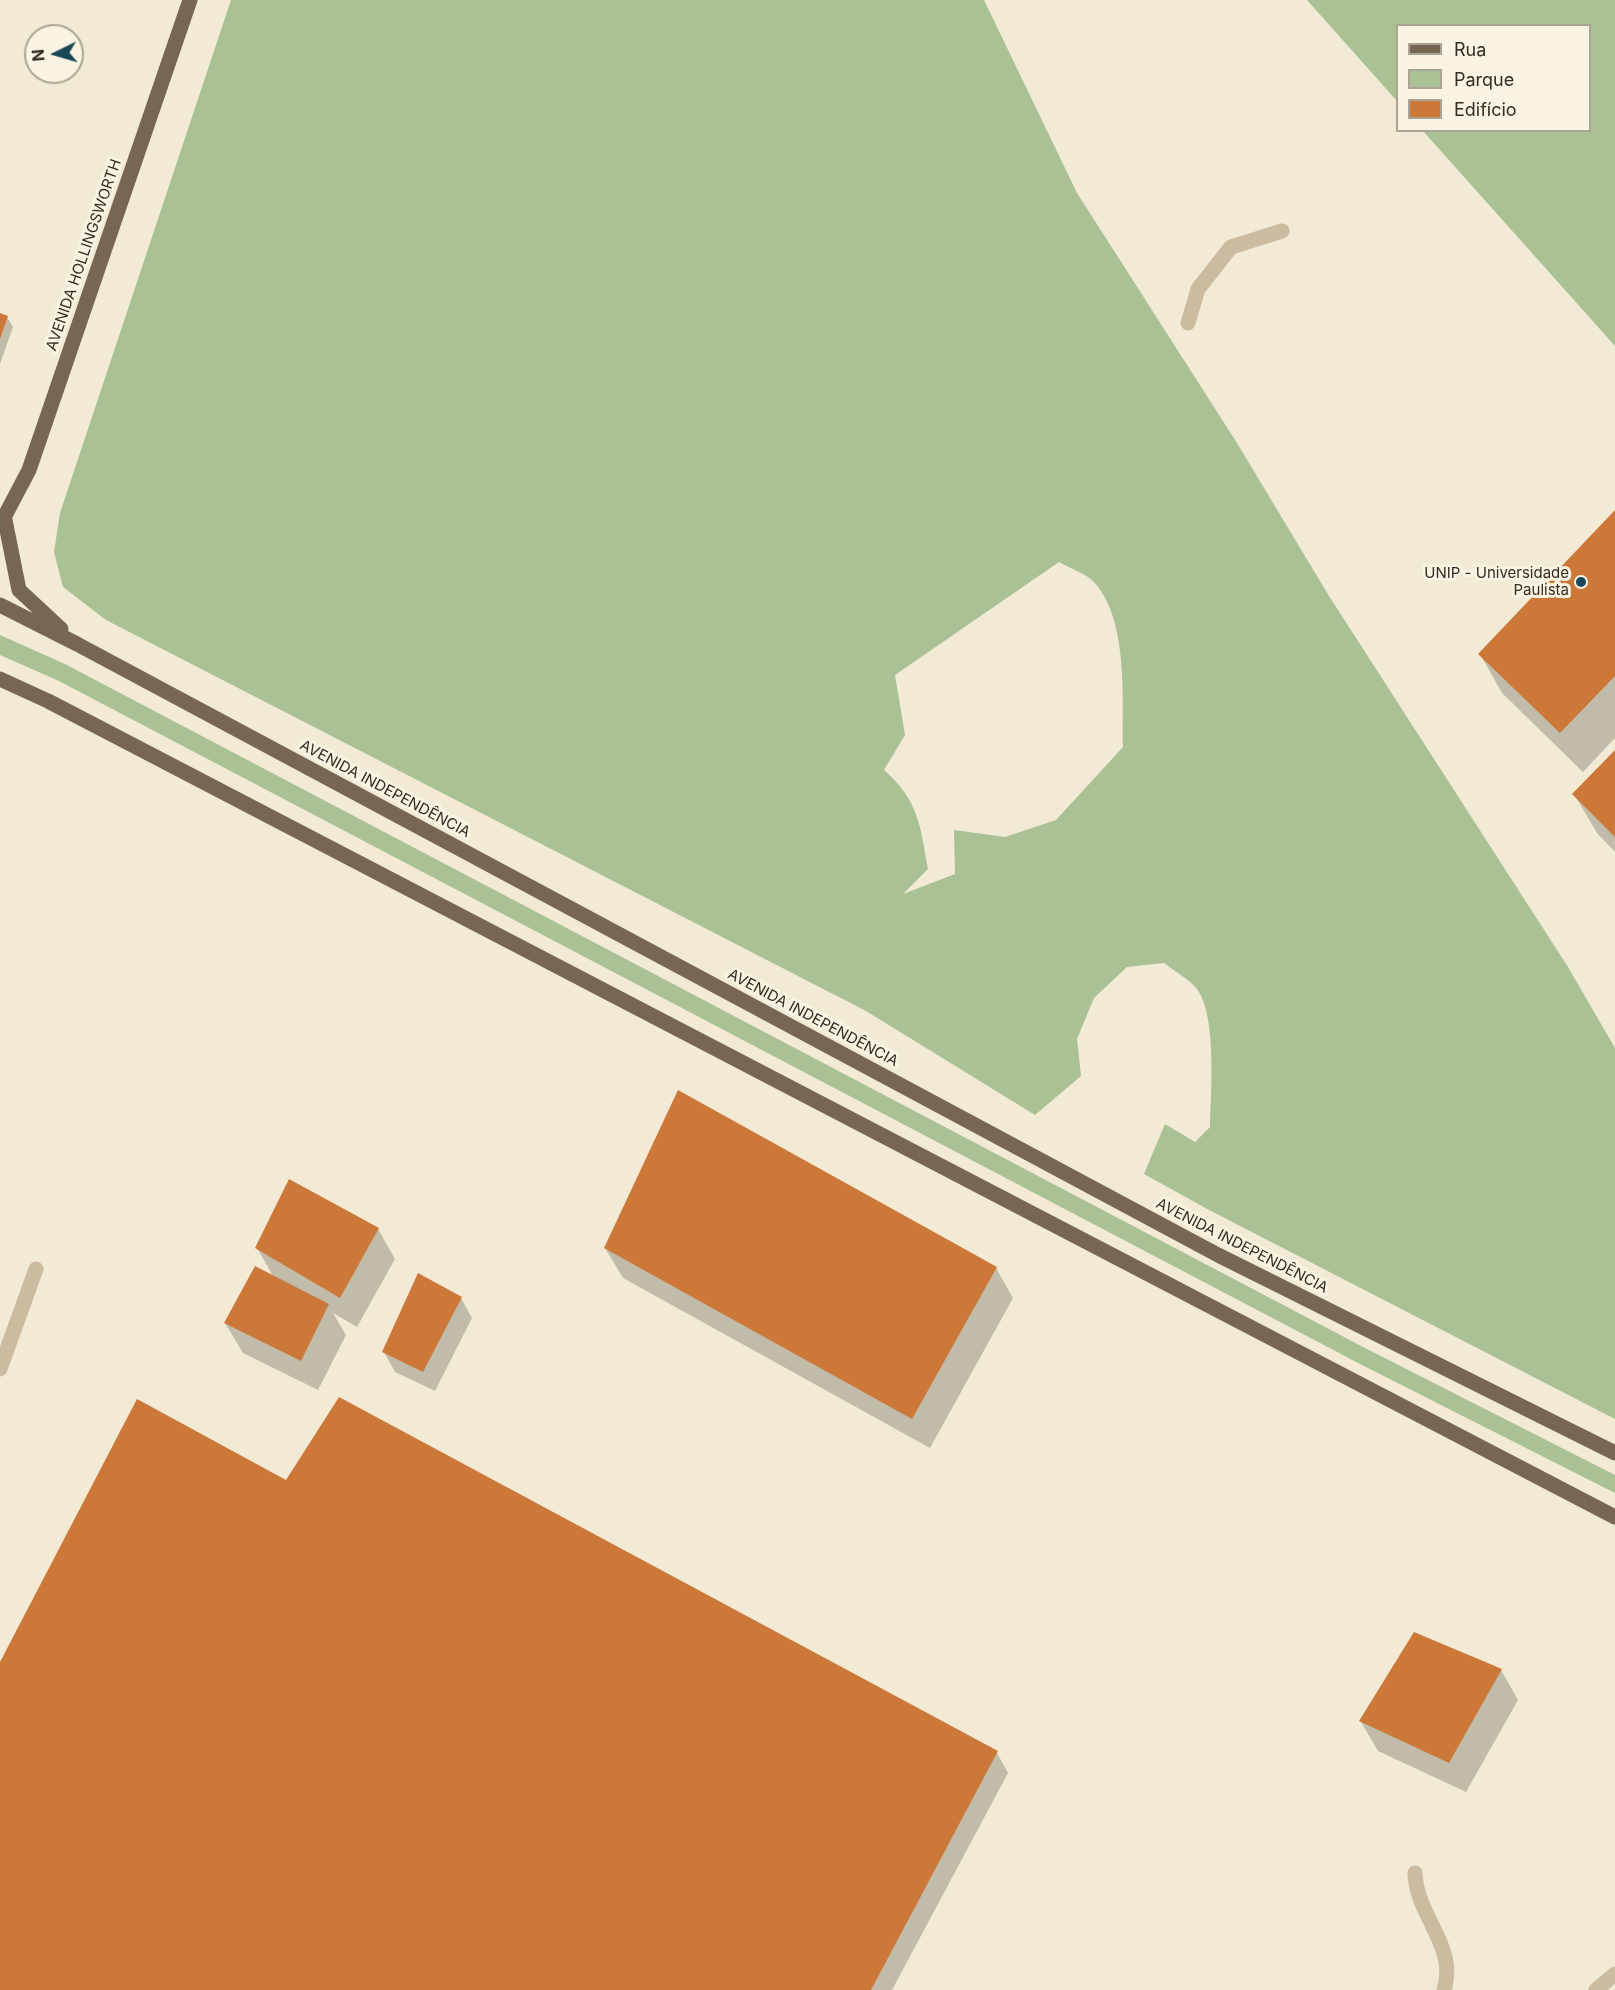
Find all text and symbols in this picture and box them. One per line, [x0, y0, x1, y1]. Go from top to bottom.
north arrow [24, 24, 84, 84]
legend [1396, 24, 1591, 132]
text: Rua [1454, 39, 1486, 60]
text: N [28, 48, 49, 62]
text: Parque [1454, 69, 1514, 90]
text: Edifício [1454, 99, 1517, 120]
street label: AVENIDA HOLLINGSWORTH [43, 157, 125, 353]
place label: UNIP - Universidade Paulista [1424, 564, 1569, 599]
marker: UNIP - Universidade Paulista [1574, 575, 1588, 589]
street label: AVENIDA INDEPENDÊNCIA [297, 736, 473, 842]
street label: AVENIDA INDEPENDÊNCIA [725, 965, 901, 1071]
street label: AVENIDA INDEPENDÊNCIA [1153, 1195, 1331, 1297]

